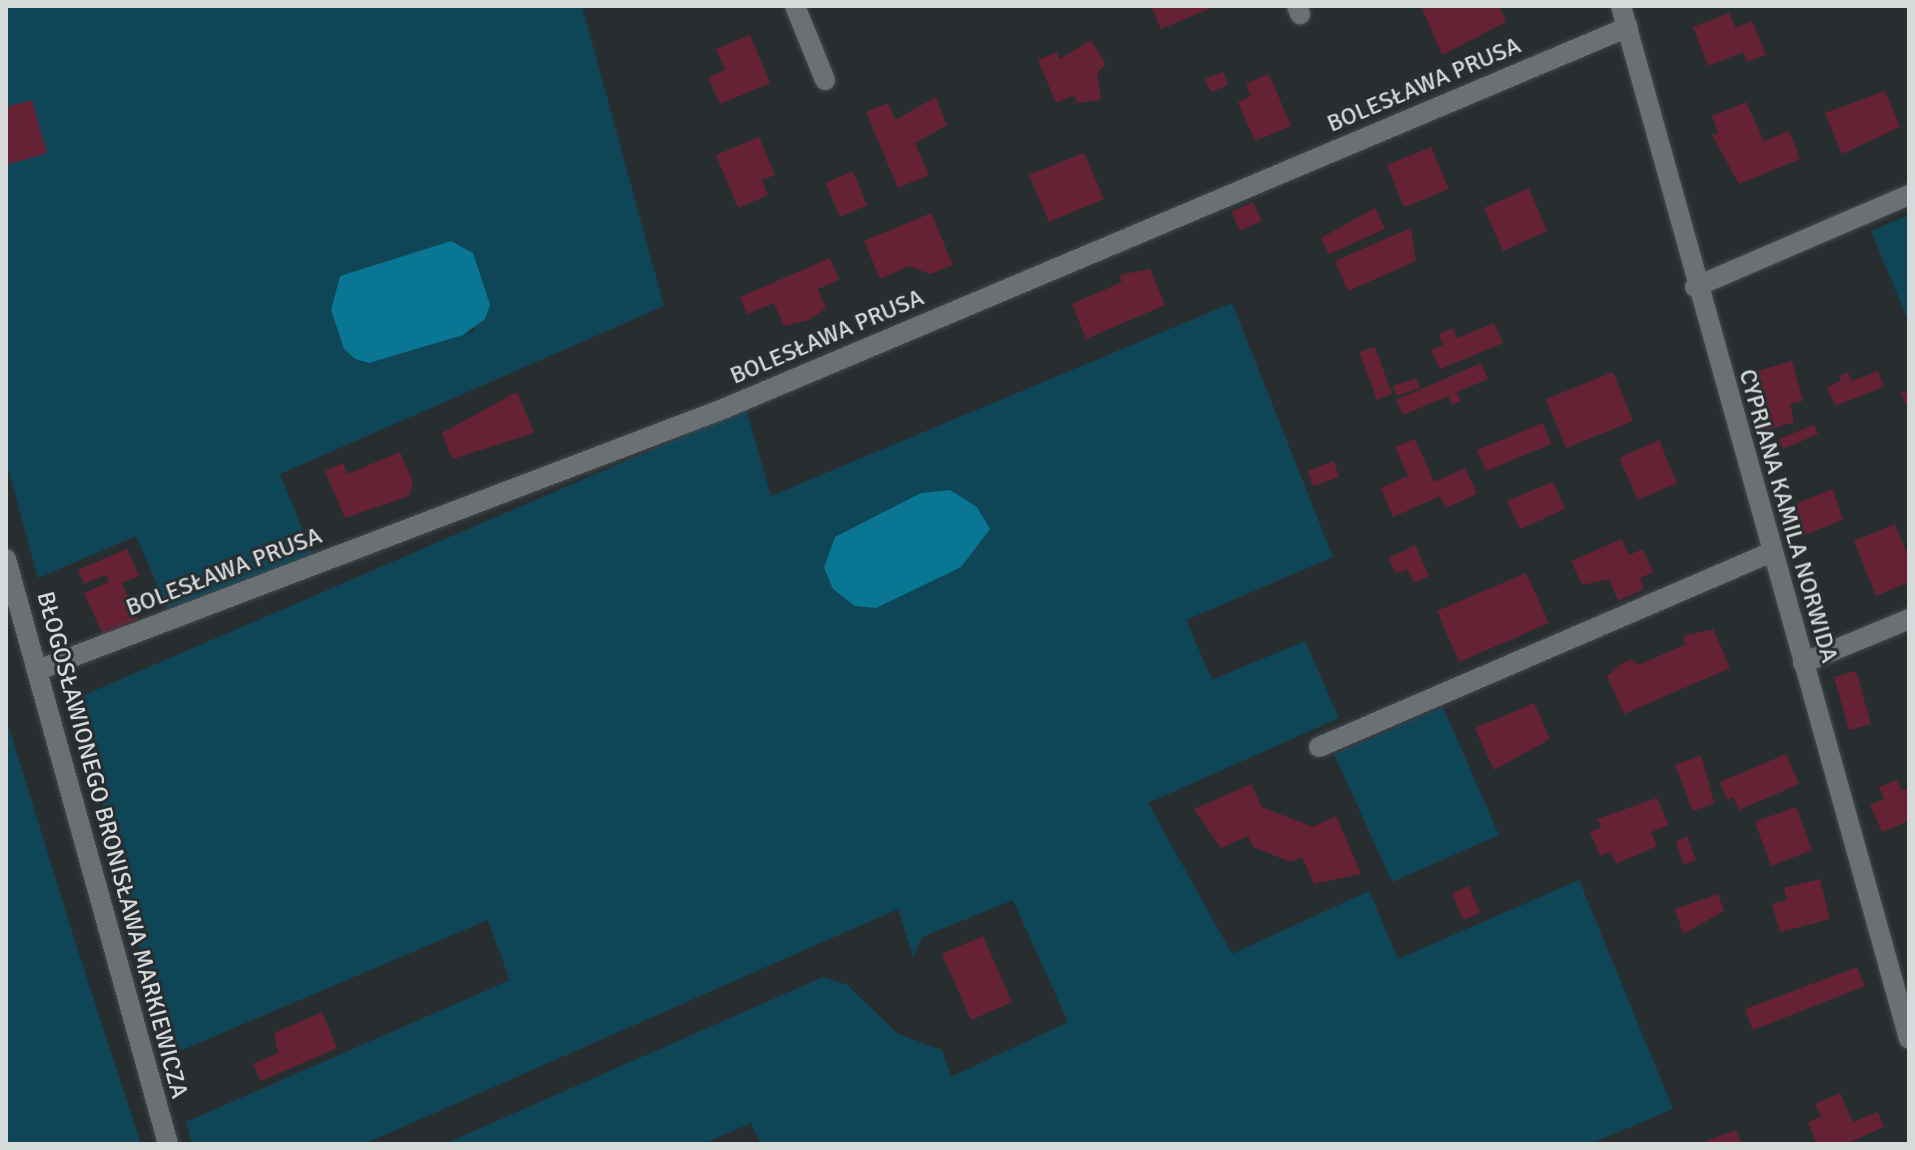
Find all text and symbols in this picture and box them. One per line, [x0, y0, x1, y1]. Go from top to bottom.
street label: BOLESŁAWA PRUSA [1323, 31, 1525, 139]
street label: BOLESŁAWA PRUSA [726, 283, 928, 391]
street label: CYPRIANA KAMILA NORWIDA [1732, 366, 1844, 666]
street label: BOLESŁAWA PRUSA [122, 521, 326, 623]
street label: BŁOGOSŁAWIONEGO BRONISŁAWA MARKIEWICZA [30, 588, 194, 1102]

